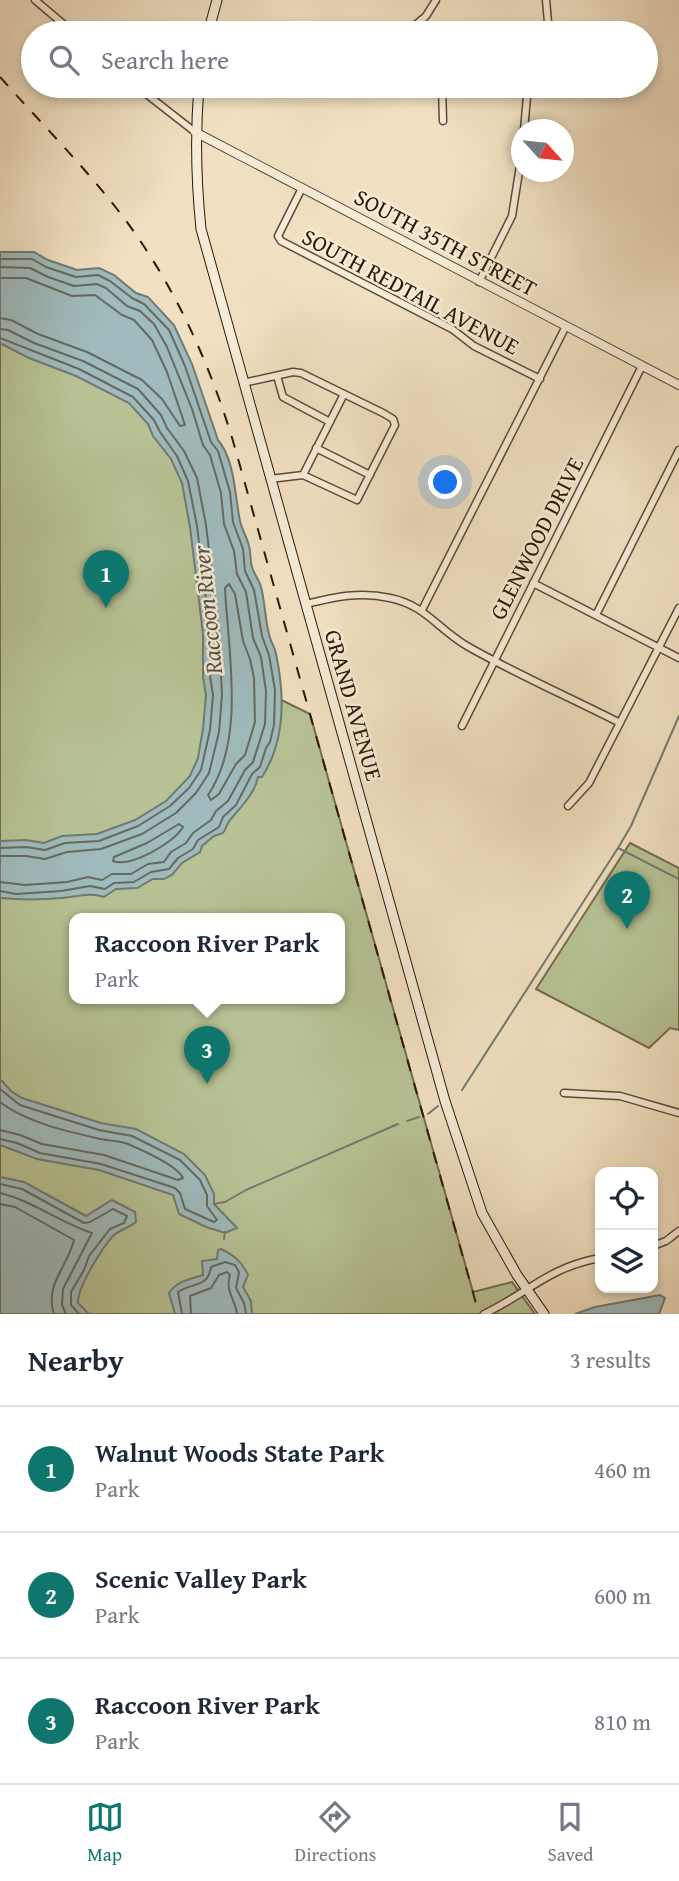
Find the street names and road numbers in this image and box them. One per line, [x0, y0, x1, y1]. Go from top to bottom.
street label: SOUTH 35TH STREET [349, 180, 543, 304]
street label: SOUTH REDTAIL AVENUE [296, 220, 526, 362]
street label: GLENWOOD DRIVE [481, 451, 591, 625]
street label: GRAND AVENUE [317, 626, 391, 784]

